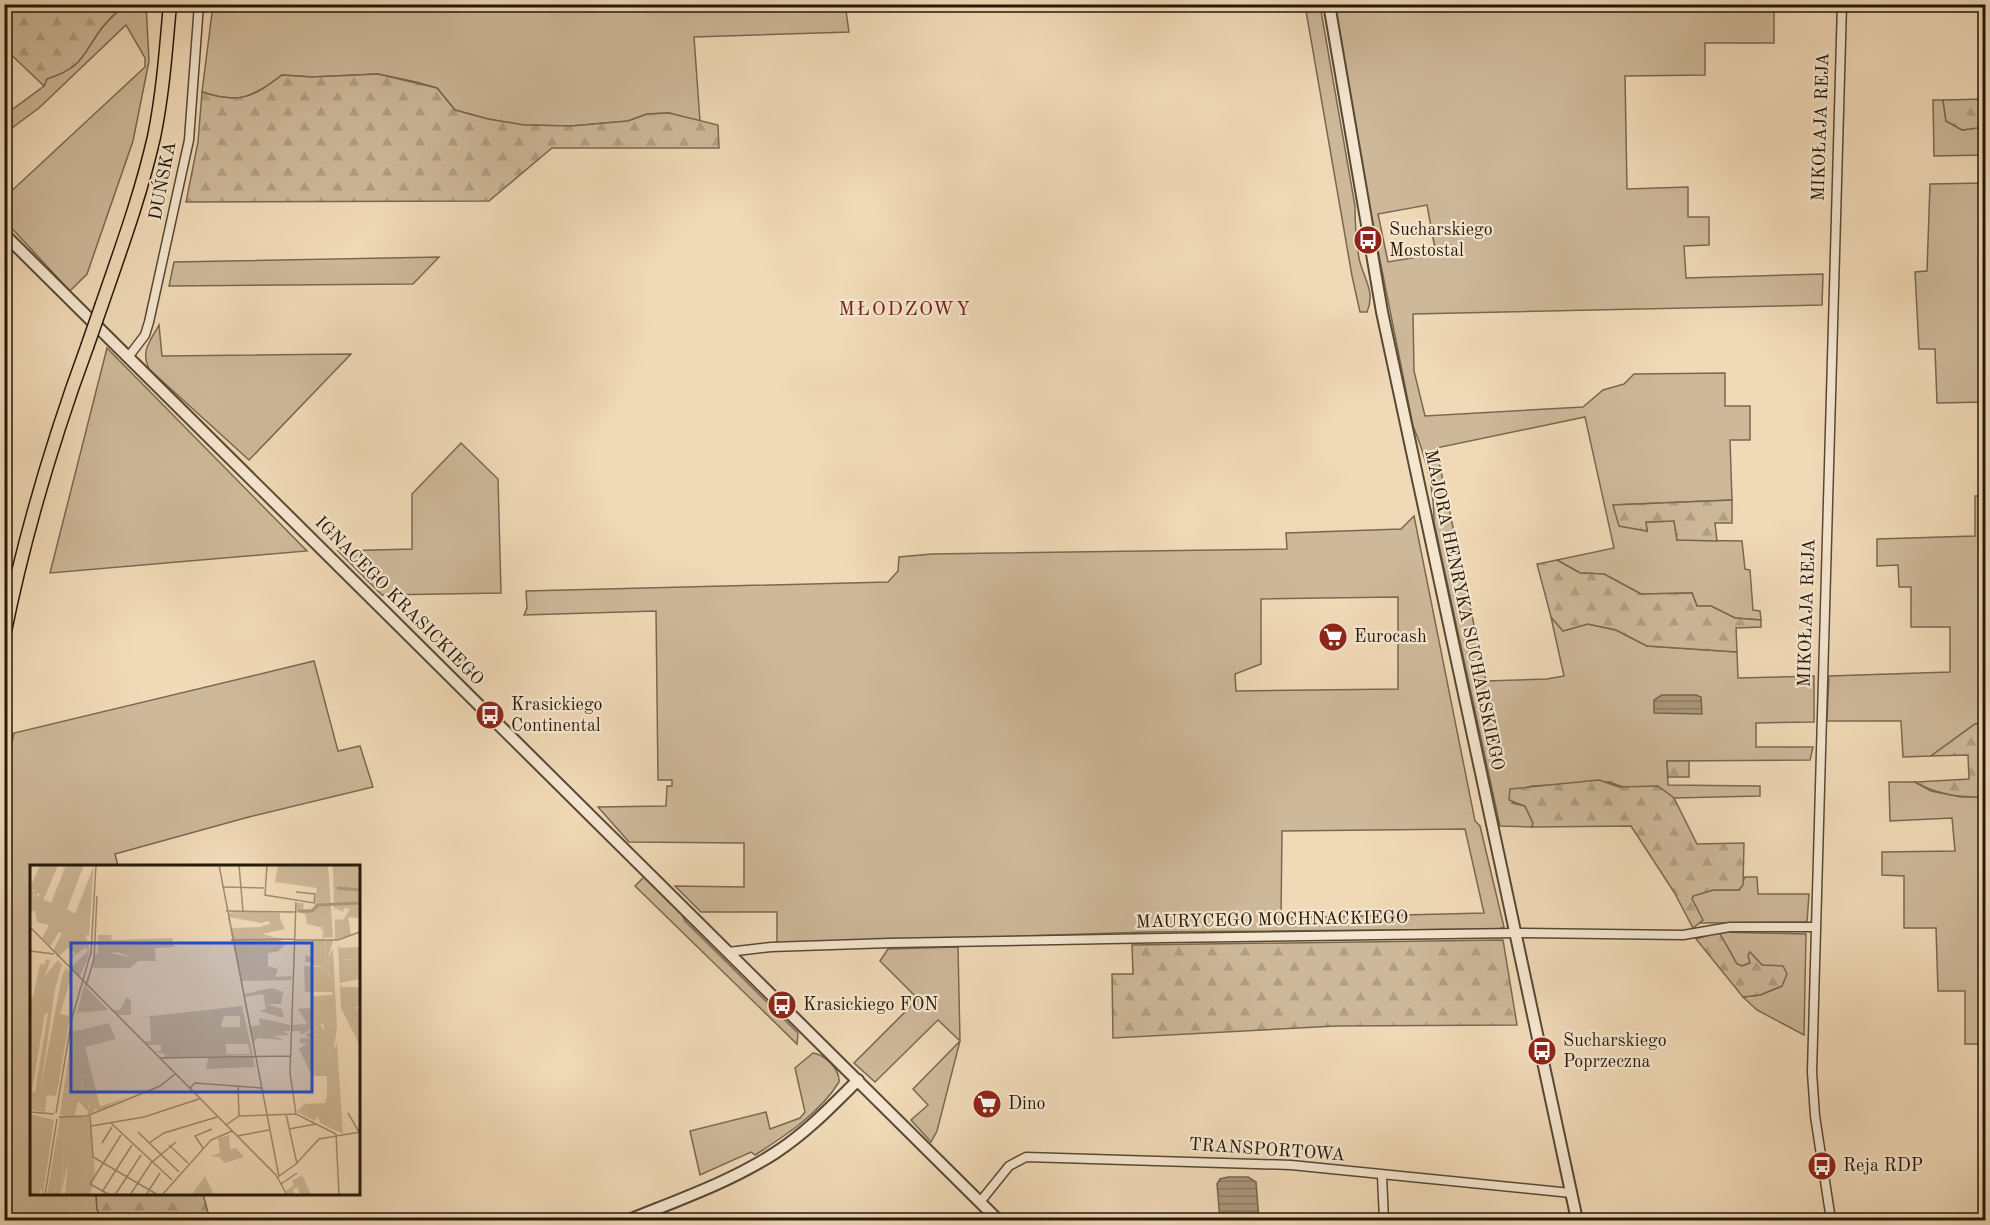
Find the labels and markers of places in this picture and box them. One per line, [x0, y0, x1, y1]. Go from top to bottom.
place label: Sucharskiego Mostostal [1389, 221, 1493, 260]
bus stop icon: Sucharskiego Mostostal [1352, 224, 1384, 256]
supermarket icon: Eurocash [1317, 621, 1349, 653]
place label: Eurocash [1354, 628, 1427, 646]
place label: Krasickiego Continental [511, 696, 603, 735]
bus stop icon: Krasickiego Continental [474, 699, 506, 731]
bus stop icon: Krasickiego FON [766, 989, 798, 1021]
place label: Krasickiego FON [803, 996, 938, 1014]
place label: Sucharskiego Poprzeczna [1563, 1032, 1667, 1071]
bus stop icon: Sucharskiego Poprzeczna [1526, 1035, 1558, 1067]
supermarket icon: Dino [971, 1088, 1003, 1120]
place label: Dino [1008, 1095, 1046, 1113]
bus stop icon: Reja RDP [1806, 1150, 1838, 1182]
place label: Reja RDP [1843, 1157, 1923, 1175]

